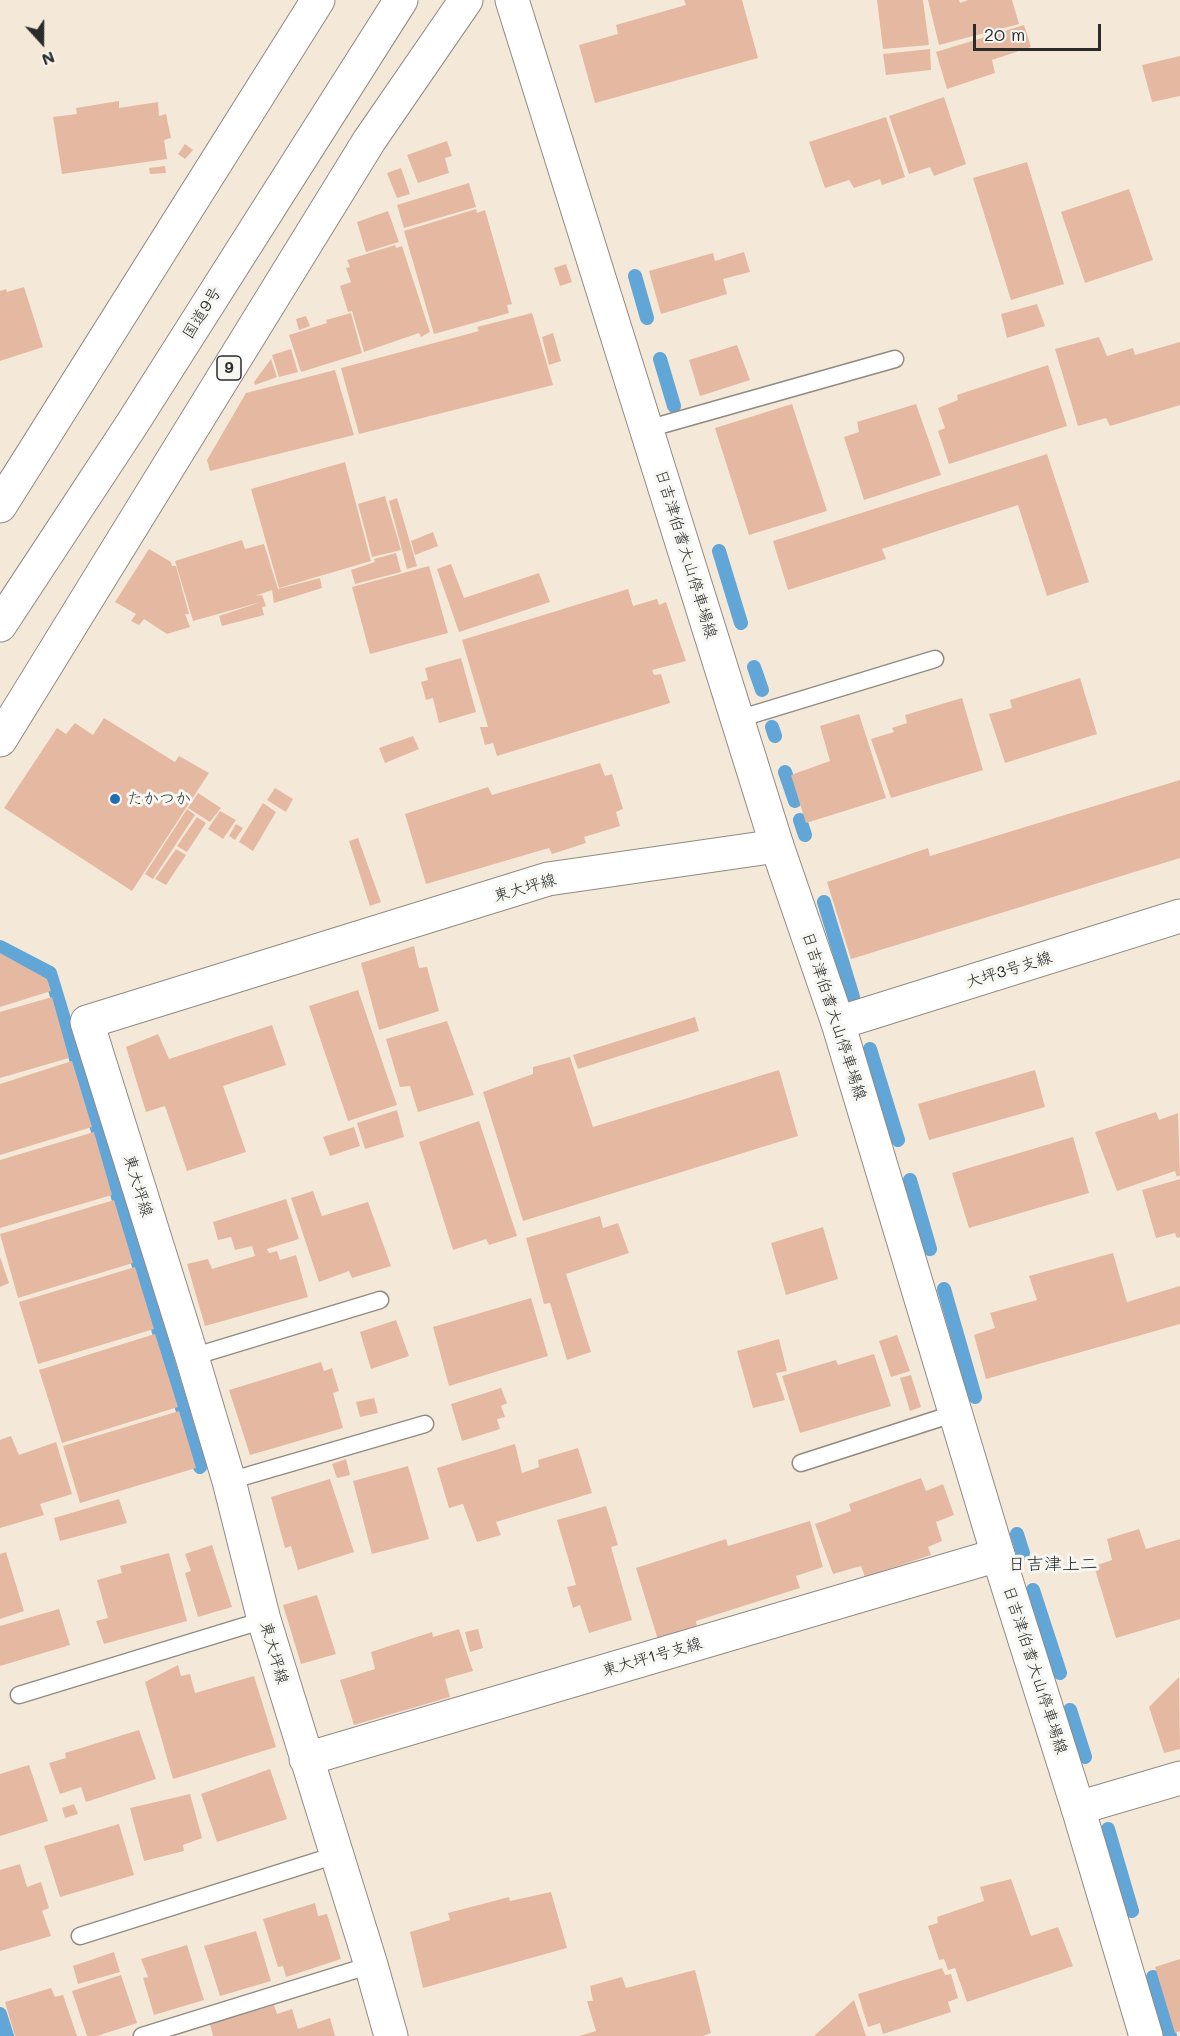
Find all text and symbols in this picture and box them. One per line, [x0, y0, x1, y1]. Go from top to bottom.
north arrow [12, 12, 72, 72]
scale bar [976, 12, 1104, 50]
text: 20 m [984, 22, 1025, 46]
text: N [39, 47, 58, 71]
street label: 国道9号 [179, 284, 225, 342]
road number: 9 [217, 356, 241, 380]
street label: 日吉津伯耆大山停車場線 [651, 467, 721, 641]
place label: たかつか [127, 789, 191, 809]
marker: たかつか [108, 792, 122, 806]
street label: 東大坪線 [492, 870, 558, 906]
street label: 日吉津伯耆大山停車場線 [798, 929, 870, 1103]
street label: 大坪3号支線 [963, 948, 1055, 992]
street label: 東大坪線 [119, 1153, 157, 1219]
district label: 日吉津上二 [1008, 1553, 1098, 1575]
street label: 日吉津伯耆大山停車場線 [999, 1583, 1071, 1757]
street label: 東大坪線 [256, 1620, 292, 1686]
street label: 東大坪1号支線 [600, 1634, 704, 1680]

